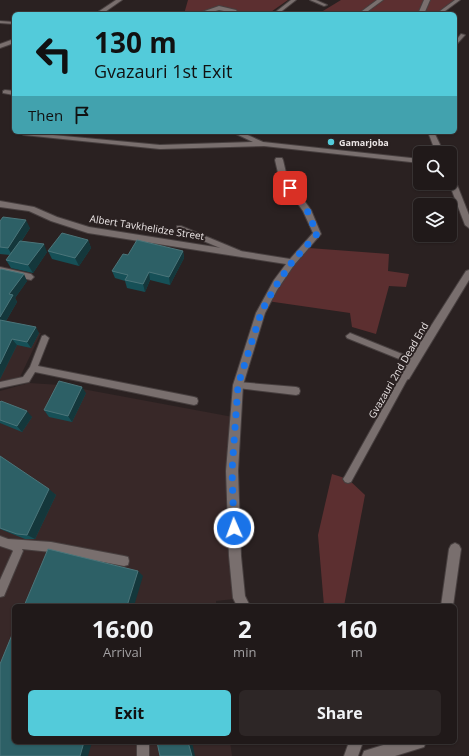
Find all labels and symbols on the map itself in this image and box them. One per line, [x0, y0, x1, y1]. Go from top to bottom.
place label: Gamarjoba [339, 136, 389, 149]
marker: Gamarjoba [326, 137, 336, 147]
pin [273, 171, 307, 205]
street label: Albert Tavkhelidze Street [89, 211, 206, 243]
street label: Gvazauri 2nd Dead End [365, 319, 431, 421]
position arrow [213, 507, 255, 549]

